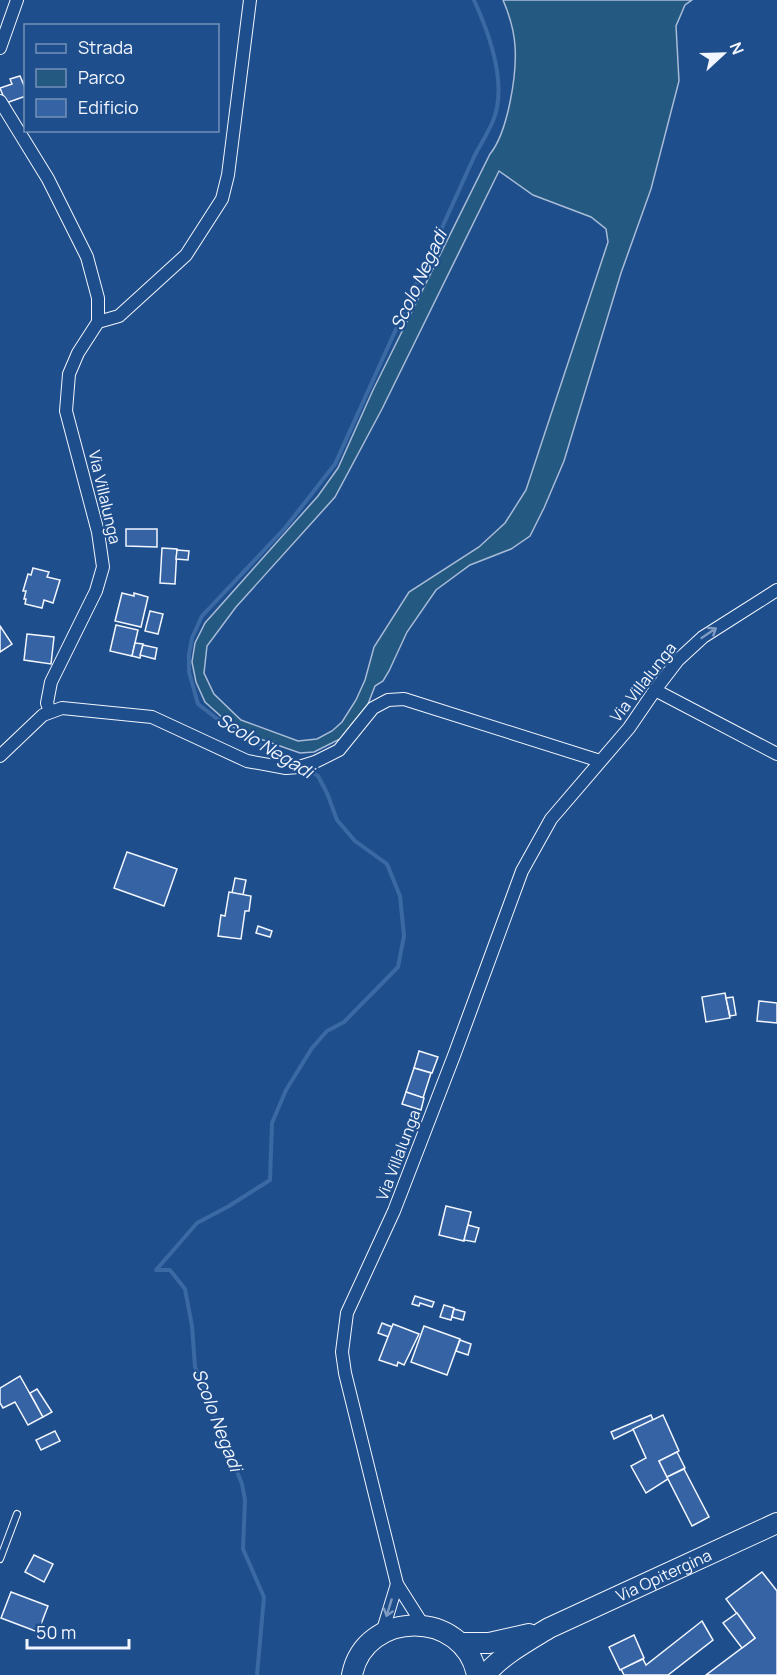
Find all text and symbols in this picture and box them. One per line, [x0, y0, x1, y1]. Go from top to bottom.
legend [24, 24, 219, 132]
north arrow [693, 24, 753, 84]
text: Strada [78, 35, 133, 59]
text: N [725, 39, 749, 58]
text: Parco [78, 65, 125, 89]
text: Edificio [78, 95, 139, 119]
water label: Scolo Negadi [384, 223, 453, 334]
street label: Via Villalunga [84, 448, 126, 546]
one-way arrow [701, 626, 718, 639]
street label: Via Villalunga [605, 638, 681, 726]
water label: Scolo Negadi [213, 707, 320, 785]
street label: Via Villalunga [371, 1106, 425, 1204]
water label: Scolo Negadi [187, 1365, 250, 1477]
street label: Via Opitergina [613, 1544, 715, 1607]
one-way arrow [383, 1599, 394, 1618]
scale bar [27, 1612, 129, 1650]
text: 50 m [36, 1620, 76, 1644]

